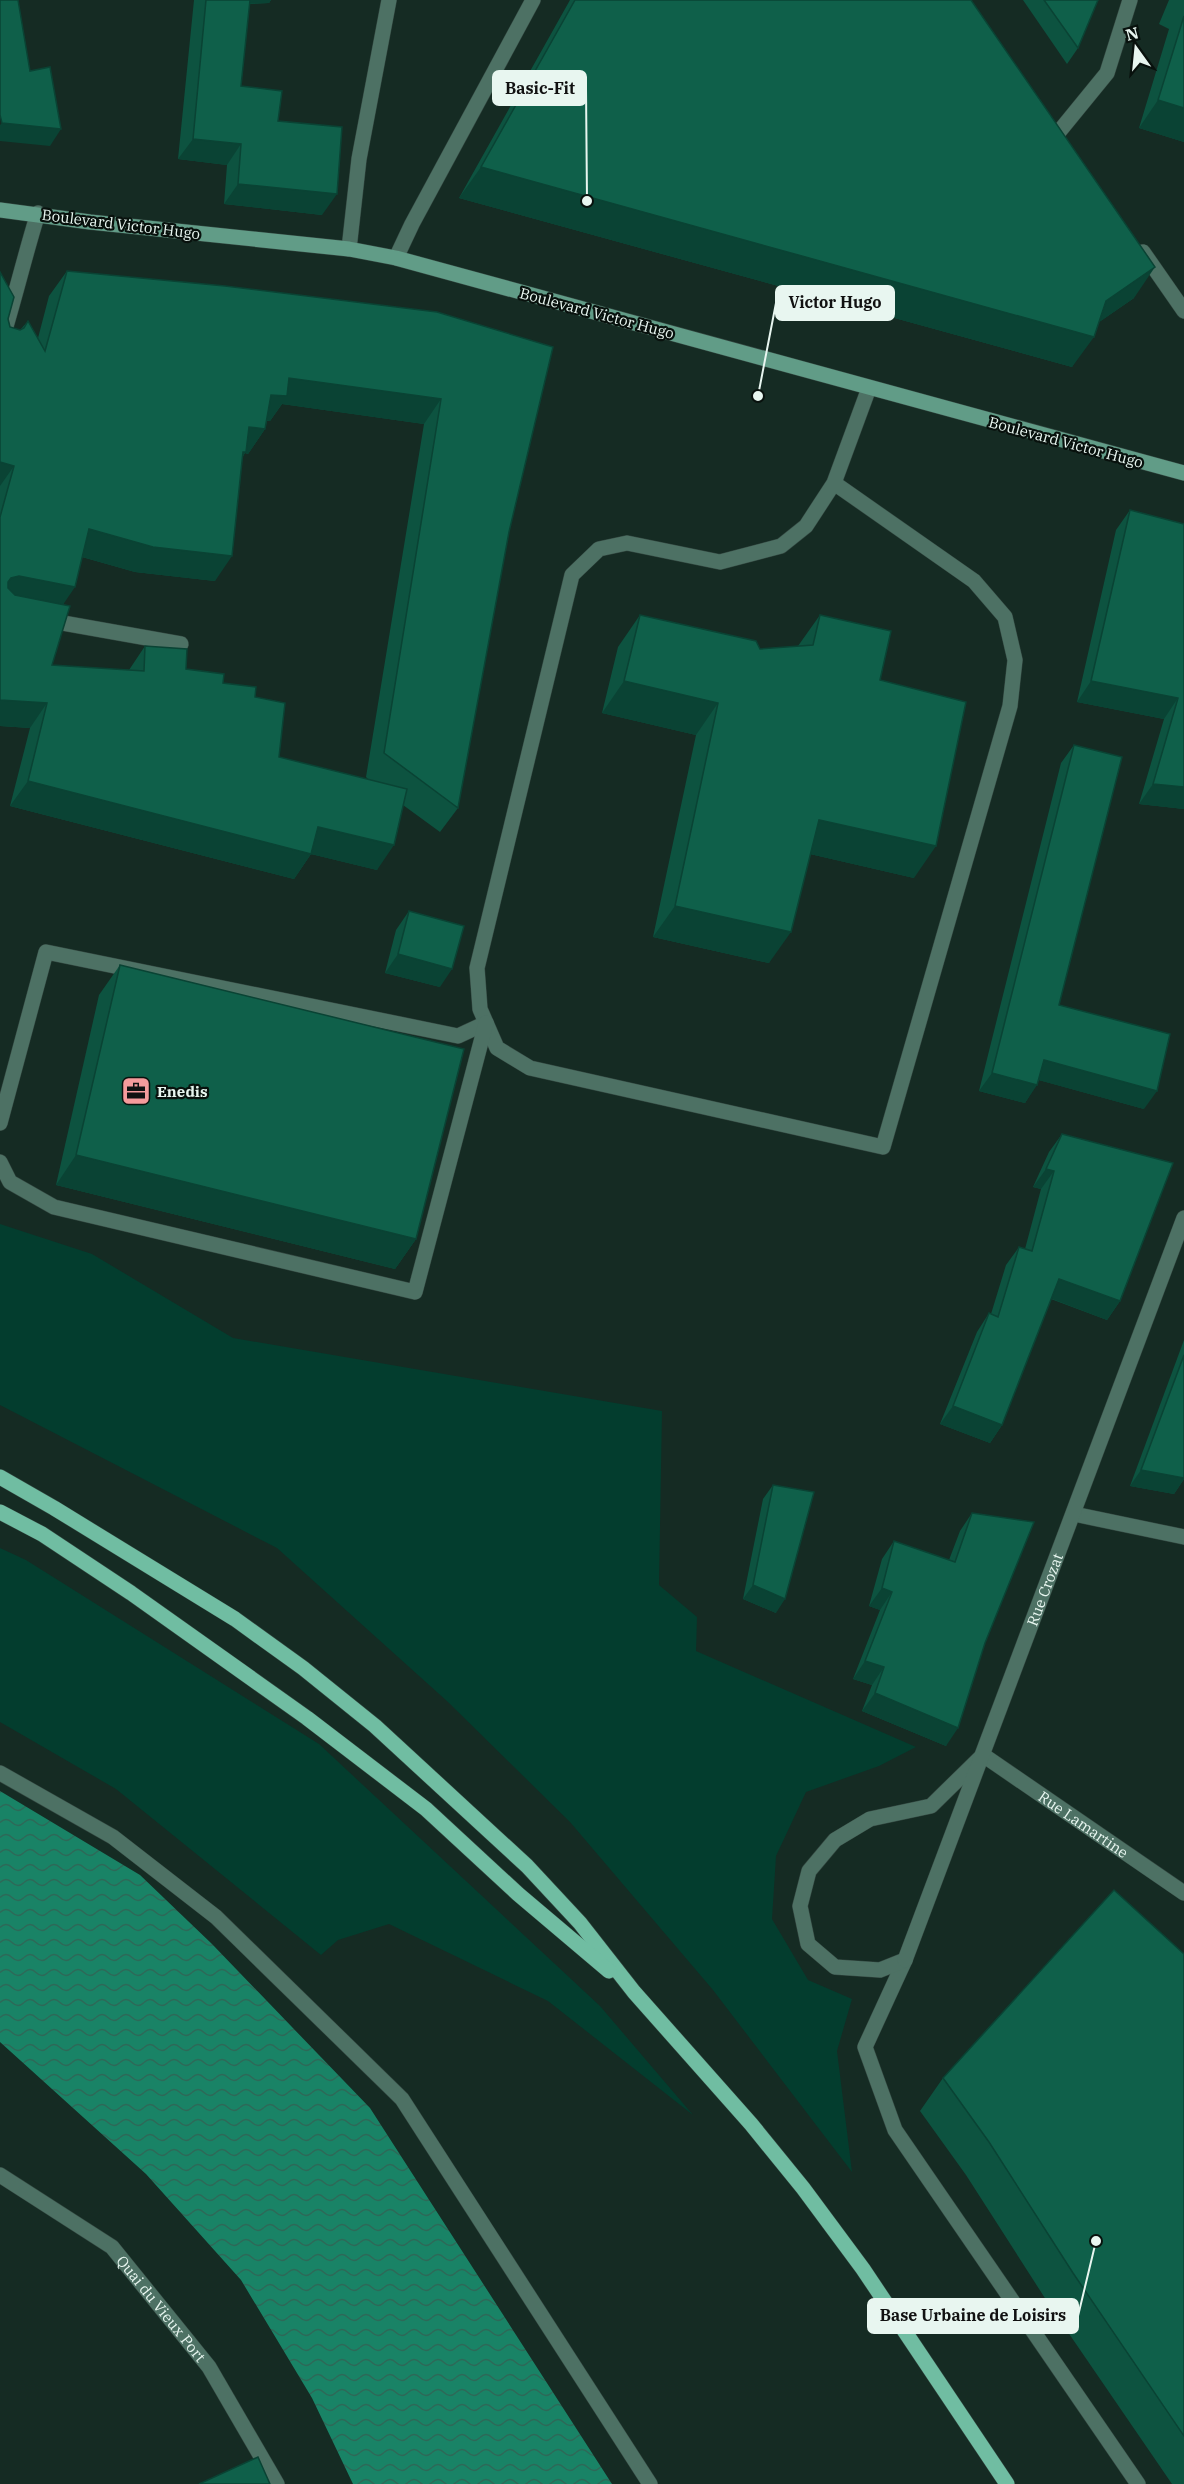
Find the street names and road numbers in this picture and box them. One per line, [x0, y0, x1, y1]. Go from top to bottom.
street label: Boulevard Victor Hugo [41, 205, 201, 243]
street label: Boulevard Victor Hugo [518, 283, 676, 343]
street label: Boulevard Victor Hugo [987, 412, 1145, 472]
street label: Rue Crozat [1022, 1550, 1067, 1628]
street label: Rue Lamartine [1035, 1787, 1132, 1862]
street label: Quai du Vieux Port [113, 2251, 210, 2365]

